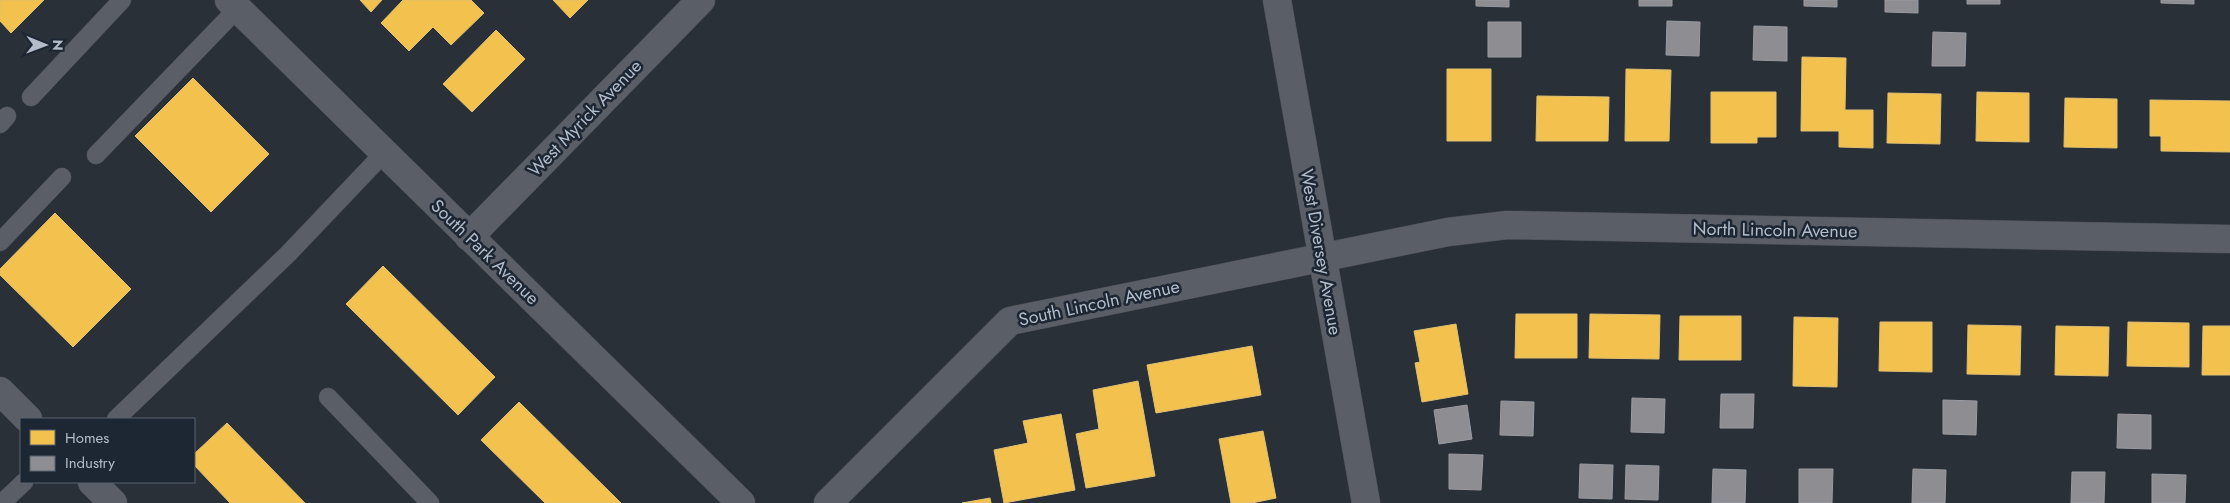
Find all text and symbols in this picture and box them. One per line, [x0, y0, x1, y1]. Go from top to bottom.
north arrow [20, 20, 70, 70]
text: N [48, 39, 68, 51]
street label: West Myrick Avenue [522, 54, 648, 182]
street label: West Diversey Avenue [1294, 167, 1348, 337]
street label: South Park Avenue [425, 193, 545, 311]
street label: North Lincoln Avenue [1692, 216, 1858, 244]
street label: South Lincoln Avenue [1016, 273, 1182, 333]
legend [20, 418, 195, 483]
text: Homes [65, 427, 109, 449]
text: Industry [65, 452, 115, 474]

